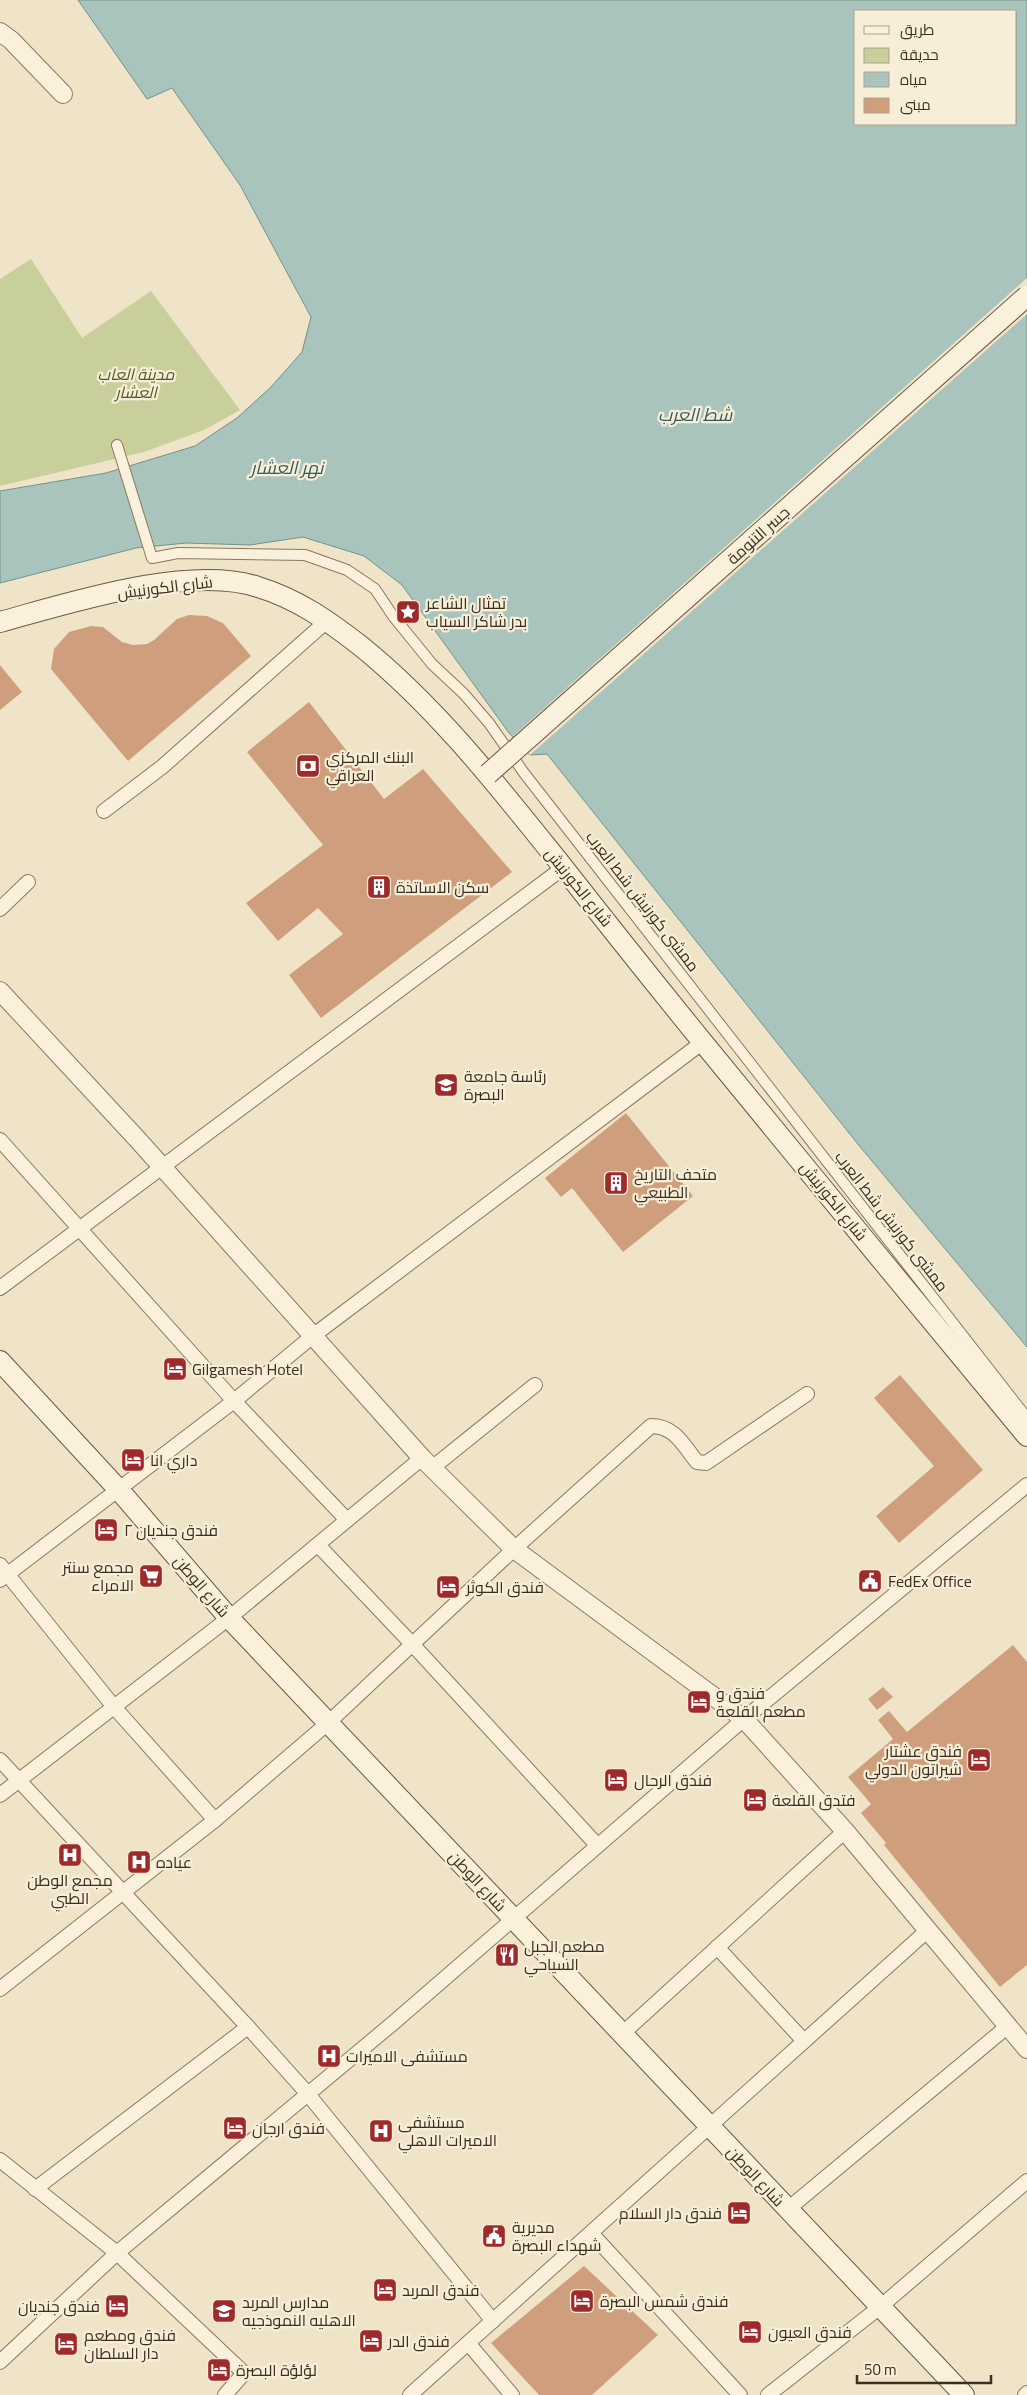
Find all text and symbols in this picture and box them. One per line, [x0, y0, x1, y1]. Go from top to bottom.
legend [854, 10, 1017, 125]
text: طريق [900, 15, 934, 44]
text: حديقة [900, 40, 939, 69]
text: مياه [900, 65, 927, 94]
text: مبنى [900, 90, 931, 119]
park label: مدينة العاب العشار [98, 359, 175, 407]
water label: شط العرب [658, 398, 733, 431]
water label: نهر العشار [249, 451, 326, 484]
street label: جسر التنومة [719, 498, 797, 572]
street label: شارع الكورنيش [115, 566, 215, 608]
place label: تمثال الشاعر بدر شاكر السياب [425, 588, 527, 636]
place icon: تمثال الشاعر بدر شاكر السياب [395, 599, 421, 625]
place label: البنك المركزي العراقي [326, 742, 414, 790]
bank icon: البنك المركزي العراقي [295, 753, 321, 779]
street label: ممشى كورنيش شط العرب [578, 824, 708, 978]
street label: شارع الكورنيش [537, 840, 621, 934]
place label: سكن الاساتذة [396, 872, 489, 902]
building icon: سكن الاساتذة [366, 874, 392, 900]
place label: رئاسة جامعة البصرة [464, 1061, 547, 1109]
school or university icon: رئاسة جامعة البصرة [433, 1072, 459, 1098]
street label: ممشى كورنيش شط العرب [827, 1144, 957, 1298]
street label: شارع الكورنيش [792, 1154, 876, 1248]
place label: متحف التاريخ الطبيعي [634, 1159, 717, 1207]
building icon: متحف التاريخ الطبيعي [603, 1170, 629, 1196]
place label: Gilgamesh Hotel [192, 1354, 303, 1384]
hotel icon: Gilgamesh Hotel [162, 1356, 188, 1382]
place label: داري انا [150, 1445, 197, 1475]
hotel icon: داري انا [120, 1447, 146, 1473]
place label: فندق جنديان ٢ [124, 1515, 218, 1545]
hotel icon: فندق جنديان ٢ [93, 1517, 119, 1543]
street label: شارع الوطن [166, 1548, 238, 1624]
place label: مجمع سنتر الامراء [61, 1552, 134, 1600]
supermarket icon: مجمع سنتر الامراء [138, 1563, 164, 1589]
place label: FedEx Office [888, 1566, 972, 1596]
public building icon: FedEx Office [857, 1568, 883, 1594]
place label: فندق الكوثر [465, 1572, 544, 1602]
hotel icon: فندق الكوثر [435, 1574, 461, 1600]
place label: فندق و مطعم القلعة [716, 1678, 806, 1726]
hotel icon: فندق و مطعم القلعة [686, 1689, 712, 1715]
place label: فندق عشتار شيراتون الدولي [865, 1736, 962, 1784]
hotel icon: فندق عشتار شيراتون الدولي [966, 1747, 992, 1773]
place label: فندق الرحال [634, 1765, 712, 1795]
hotel icon: فندق الرحال [603, 1767, 629, 1793]
place label: فتدق القلعة [772, 1785, 856, 1815]
hotel icon: فتدق القلعة [742, 1787, 768, 1813]
hospital icon: مجمع الوطن الطبي [57, 1842, 83, 1868]
street label: شارع الوطن [441, 1843, 515, 1919]
place label: عياده [156, 1847, 192, 1877]
hospital icon: عياده [126, 1849, 152, 1875]
place label: مجمع الوطن الطبي [27, 1865, 113, 1913]
place label: مطعم الجبل السياحي [524, 1931, 605, 1979]
restaurant icon: مطعم الجبل السياحي [494, 1942, 520, 1968]
place label: مستشفى الاميرات [346, 2041, 468, 2071]
hospital icon: مستشفى الاميرات [316, 2043, 342, 2069]
place label: مستشفى الاميرات الاهلي [398, 2107, 497, 2155]
place label: فندق ارجان [252, 2113, 325, 2143]
hotel icon: فندق ارجان [222, 2115, 248, 2141]
hospital icon: مستشفى الاميرات الاهلي [368, 2118, 394, 2144]
street label: شارع الوطن [719, 2138, 793, 2214]
place label: فندق دار السلام [619, 2198, 722, 2228]
hotel icon: فندق دار السلام [726, 2200, 752, 2226]
place label: مديرية شهداء البصرة [512, 2212, 602, 2260]
public building icon: مديرية شهداء البصرة [481, 2223, 507, 2249]
place label: فندق المربد [402, 2275, 479, 2305]
hotel icon: فندق المربد [372, 2277, 398, 2303]
place label: فندق شمس البصرة [600, 2286, 728, 2316]
place label: مدارس المربد الاهليه النموذجيه [242, 2287, 356, 2335]
hotel icon: فندق شمس البصرة [569, 2288, 595, 2314]
place label: فندق جنديان [18, 2291, 100, 2321]
hotel icon: فندق جنديان [104, 2293, 130, 2319]
school or university icon: مدارس المربد الاهليه النموذجيه [211, 2298, 237, 2324]
place label: فندق العيون [768, 2317, 852, 2347]
hotel icon: فندق العيون [737, 2319, 763, 2345]
place label: فندق ومطعم دار السلطان [84, 2320, 176, 2368]
place label: فندق الدر [387, 2326, 450, 2356]
hotel icon: فندق الدر [358, 2328, 384, 2354]
hotel icon: فندق ومطعم دار السلطان [53, 2331, 79, 2357]
scale bar [857, 2352, 991, 2384]
place label: لؤلؤة البصرة [236, 2355, 317, 2385]
text: 50 m [864, 2355, 897, 2384]
hotel icon: لؤلؤة البصرة [206, 2357, 232, 2383]

